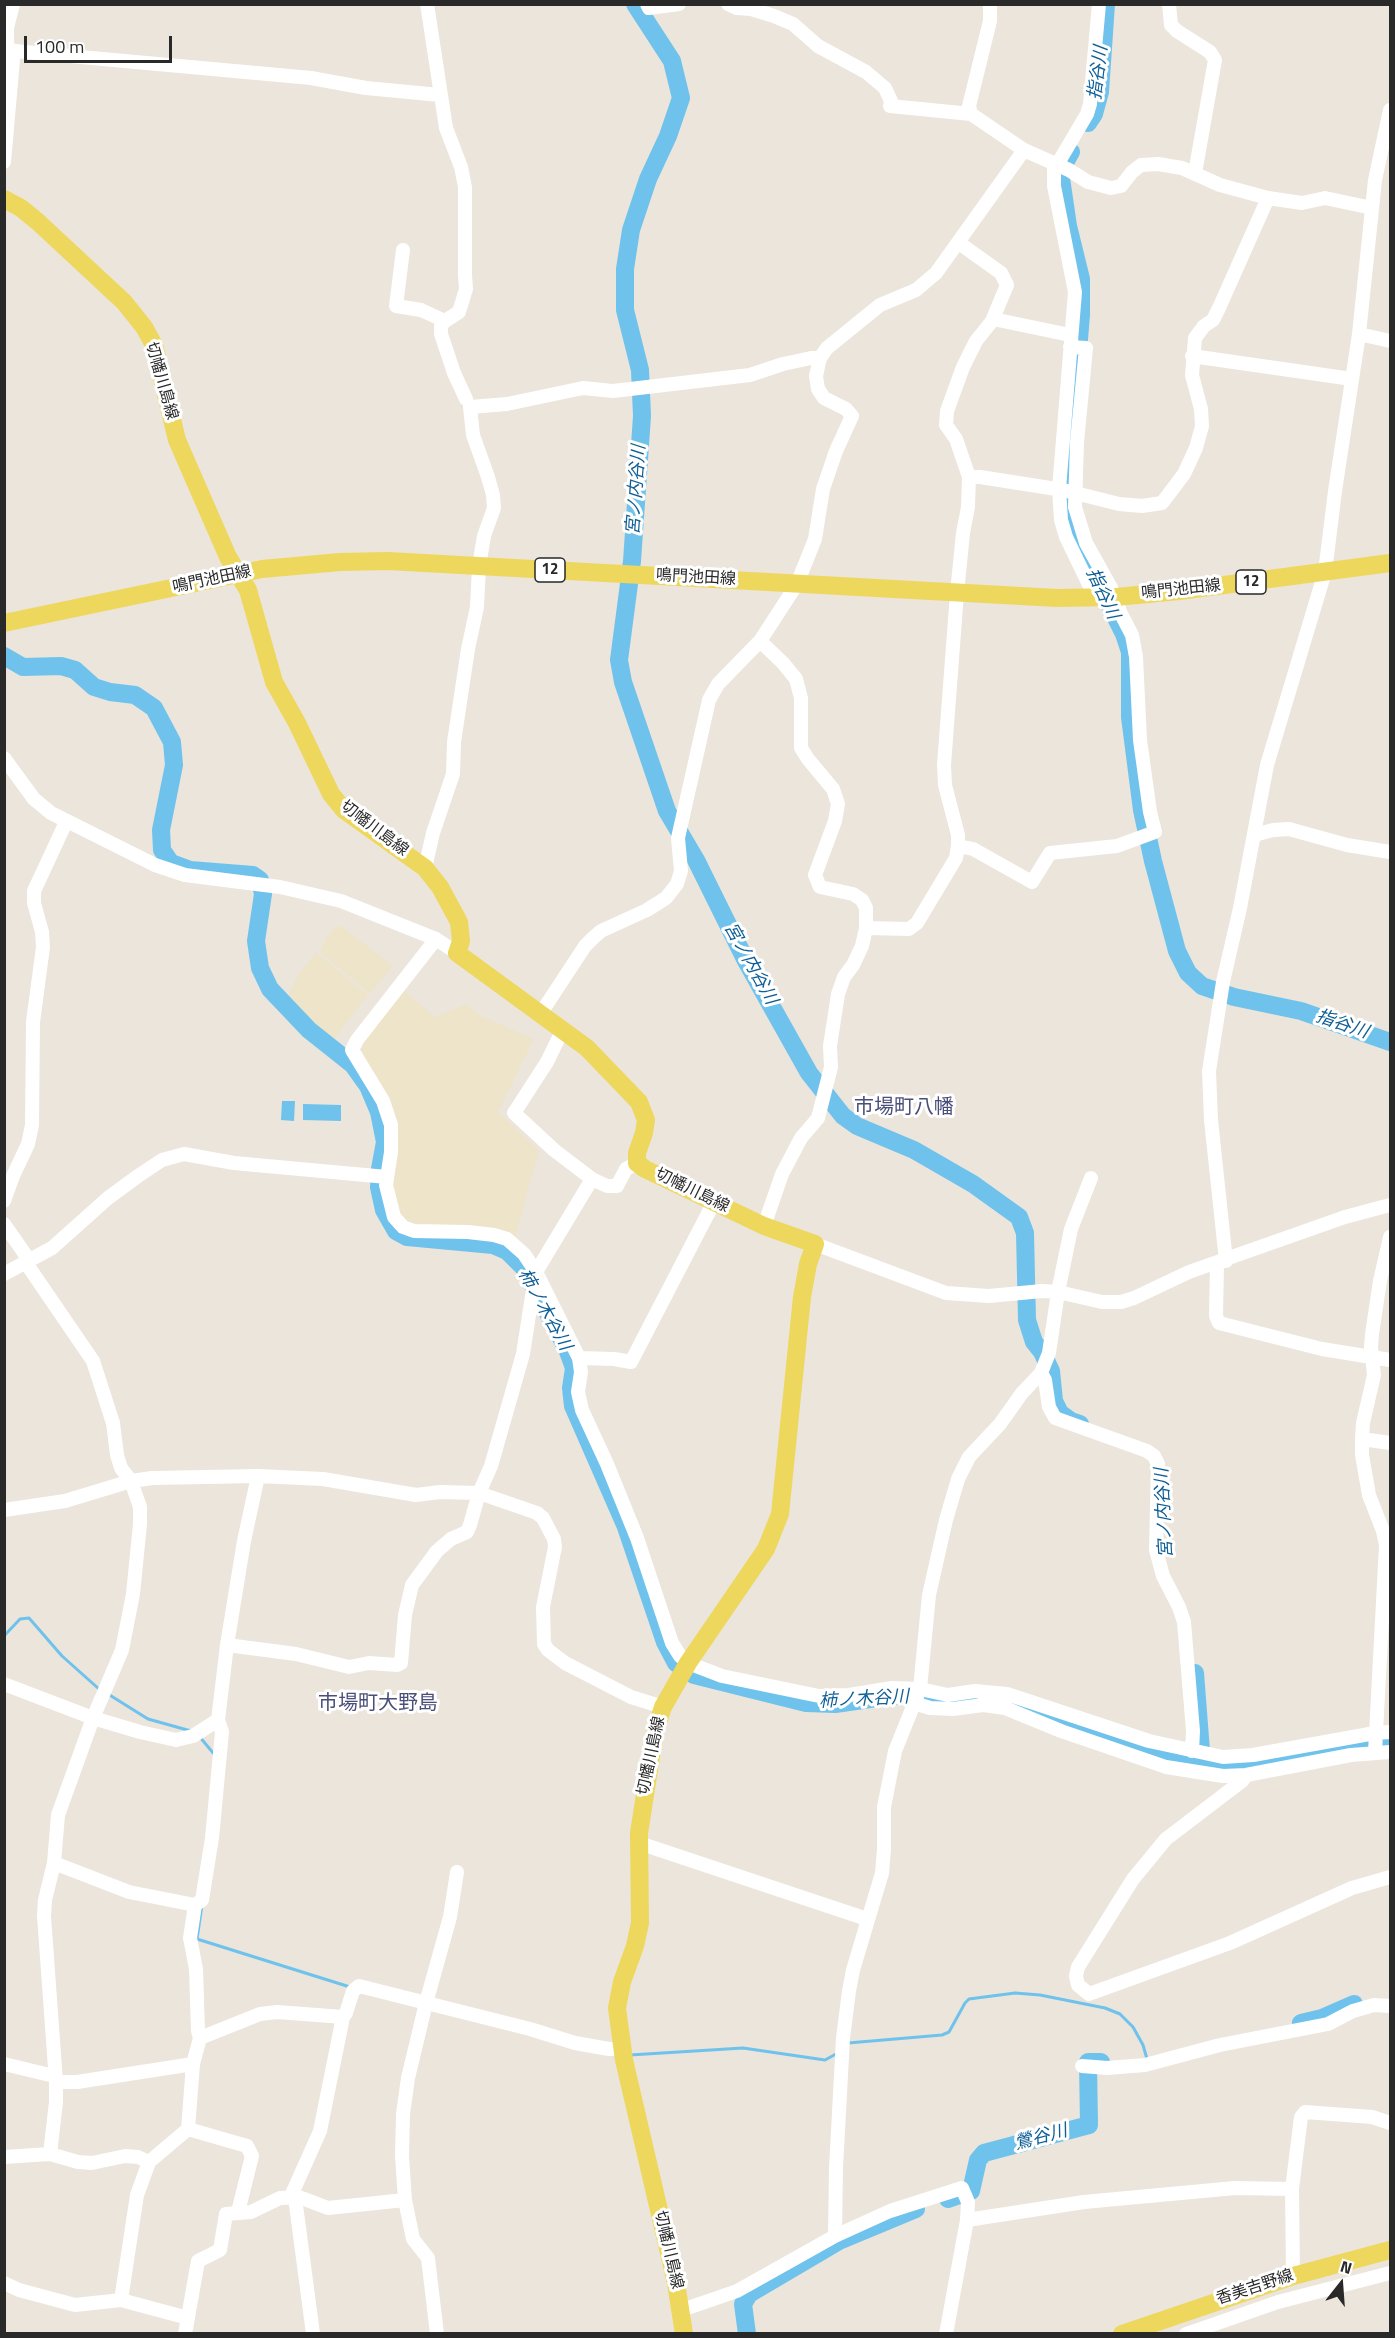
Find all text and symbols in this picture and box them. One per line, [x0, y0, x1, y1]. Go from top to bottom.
scale bar [27, 24, 176, 62]
text: 100 m [35, 33, 84, 60]
water label: 指谷川 [1085, 45, 1113, 101]
street label: 切幡川島線 [141, 340, 181, 422]
water label: 宮ノ内谷川 [623, 444, 651, 536]
road number: 12 [535, 558, 565, 582]
street label: 鳴門池田線 [171, 562, 253, 598]
water label: 指谷川 [1081, 565, 1123, 623]
street label: 鳴門池田線 [656, 566, 736, 590]
road number: 12 [1236, 570, 1266, 594]
street label: 鳴門池田線 [1140, 576, 1222, 604]
street label: 切幡川島線 [336, 797, 412, 861]
water label: 宮ノ内谷川 [719, 919, 781, 1009]
water label: 指谷川 [1313, 1006, 1371, 1044]
district label: 市場町八幡 [854, 1096, 954, 1120]
street label: 切幡川島線 [652, 1165, 732, 1217]
water label: 柿ノ木谷川 [513, 1265, 575, 1355]
water label: 宮ノ内谷川 [1152, 1467, 1178, 1559]
water label: 柿ノ木谷川 [818, 1687, 910, 1713]
district label: 市場町大野島 [318, 1692, 438, 1716]
street label: 切幡川島線 [634, 1715, 670, 1797]
water label: 鶯谷川 [1012, 2121, 1070, 2155]
street label: 切幡川島線 [650, 2209, 686, 2291]
north arrow [1311, 2254, 1371, 2314]
text: N [1337, 2254, 1355, 2280]
street label: 香美吉野線 [1214, 2267, 1296, 2309]

